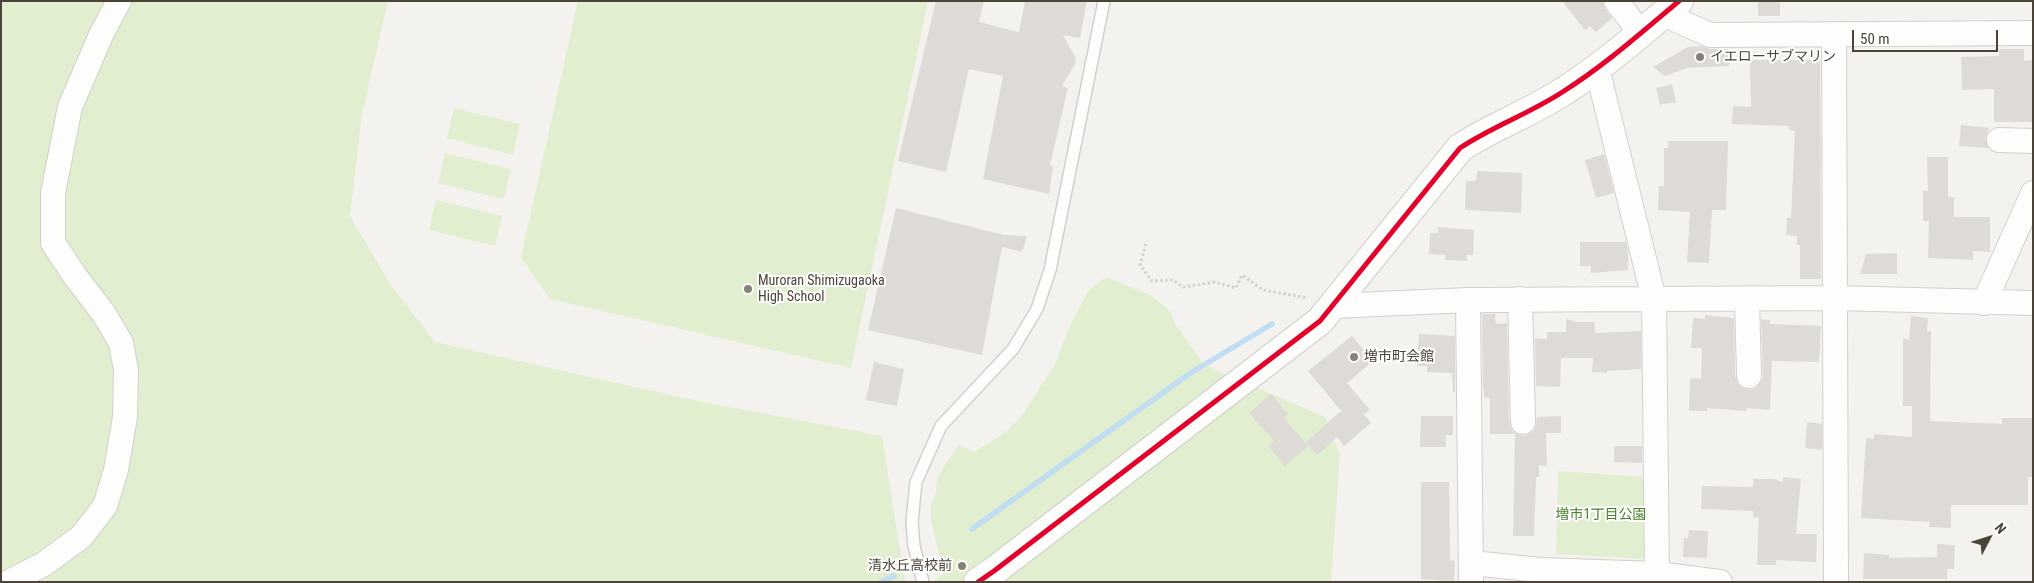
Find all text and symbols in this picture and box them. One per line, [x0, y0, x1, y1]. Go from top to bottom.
scale bar [1854, 20, 2000, 52]
text: 50 m [1860, 30, 1890, 48]
place label: イエローサブマリン [1710, 49, 1836, 65]
marker: イエローサブマリン [1694, 51, 1706, 63]
place label: Muroran Shimizugaoka High School [758, 273, 885, 306]
marker: Muroran Shimizugaoka High School [742, 283, 754, 295]
place label: 増市町会館 [1364, 349, 1434, 365]
marker: 増市町会館 [1348, 351, 1360, 363]
park label: 増市1丁目公園 [1556, 507, 1646, 523]
north arrow [1964, 513, 2014, 563]
text: N [1992, 520, 2009, 537]
place label: 清水丘高校前 [868, 558, 952, 574]
marker: 清水丘高校前 [956, 560, 968, 572]

